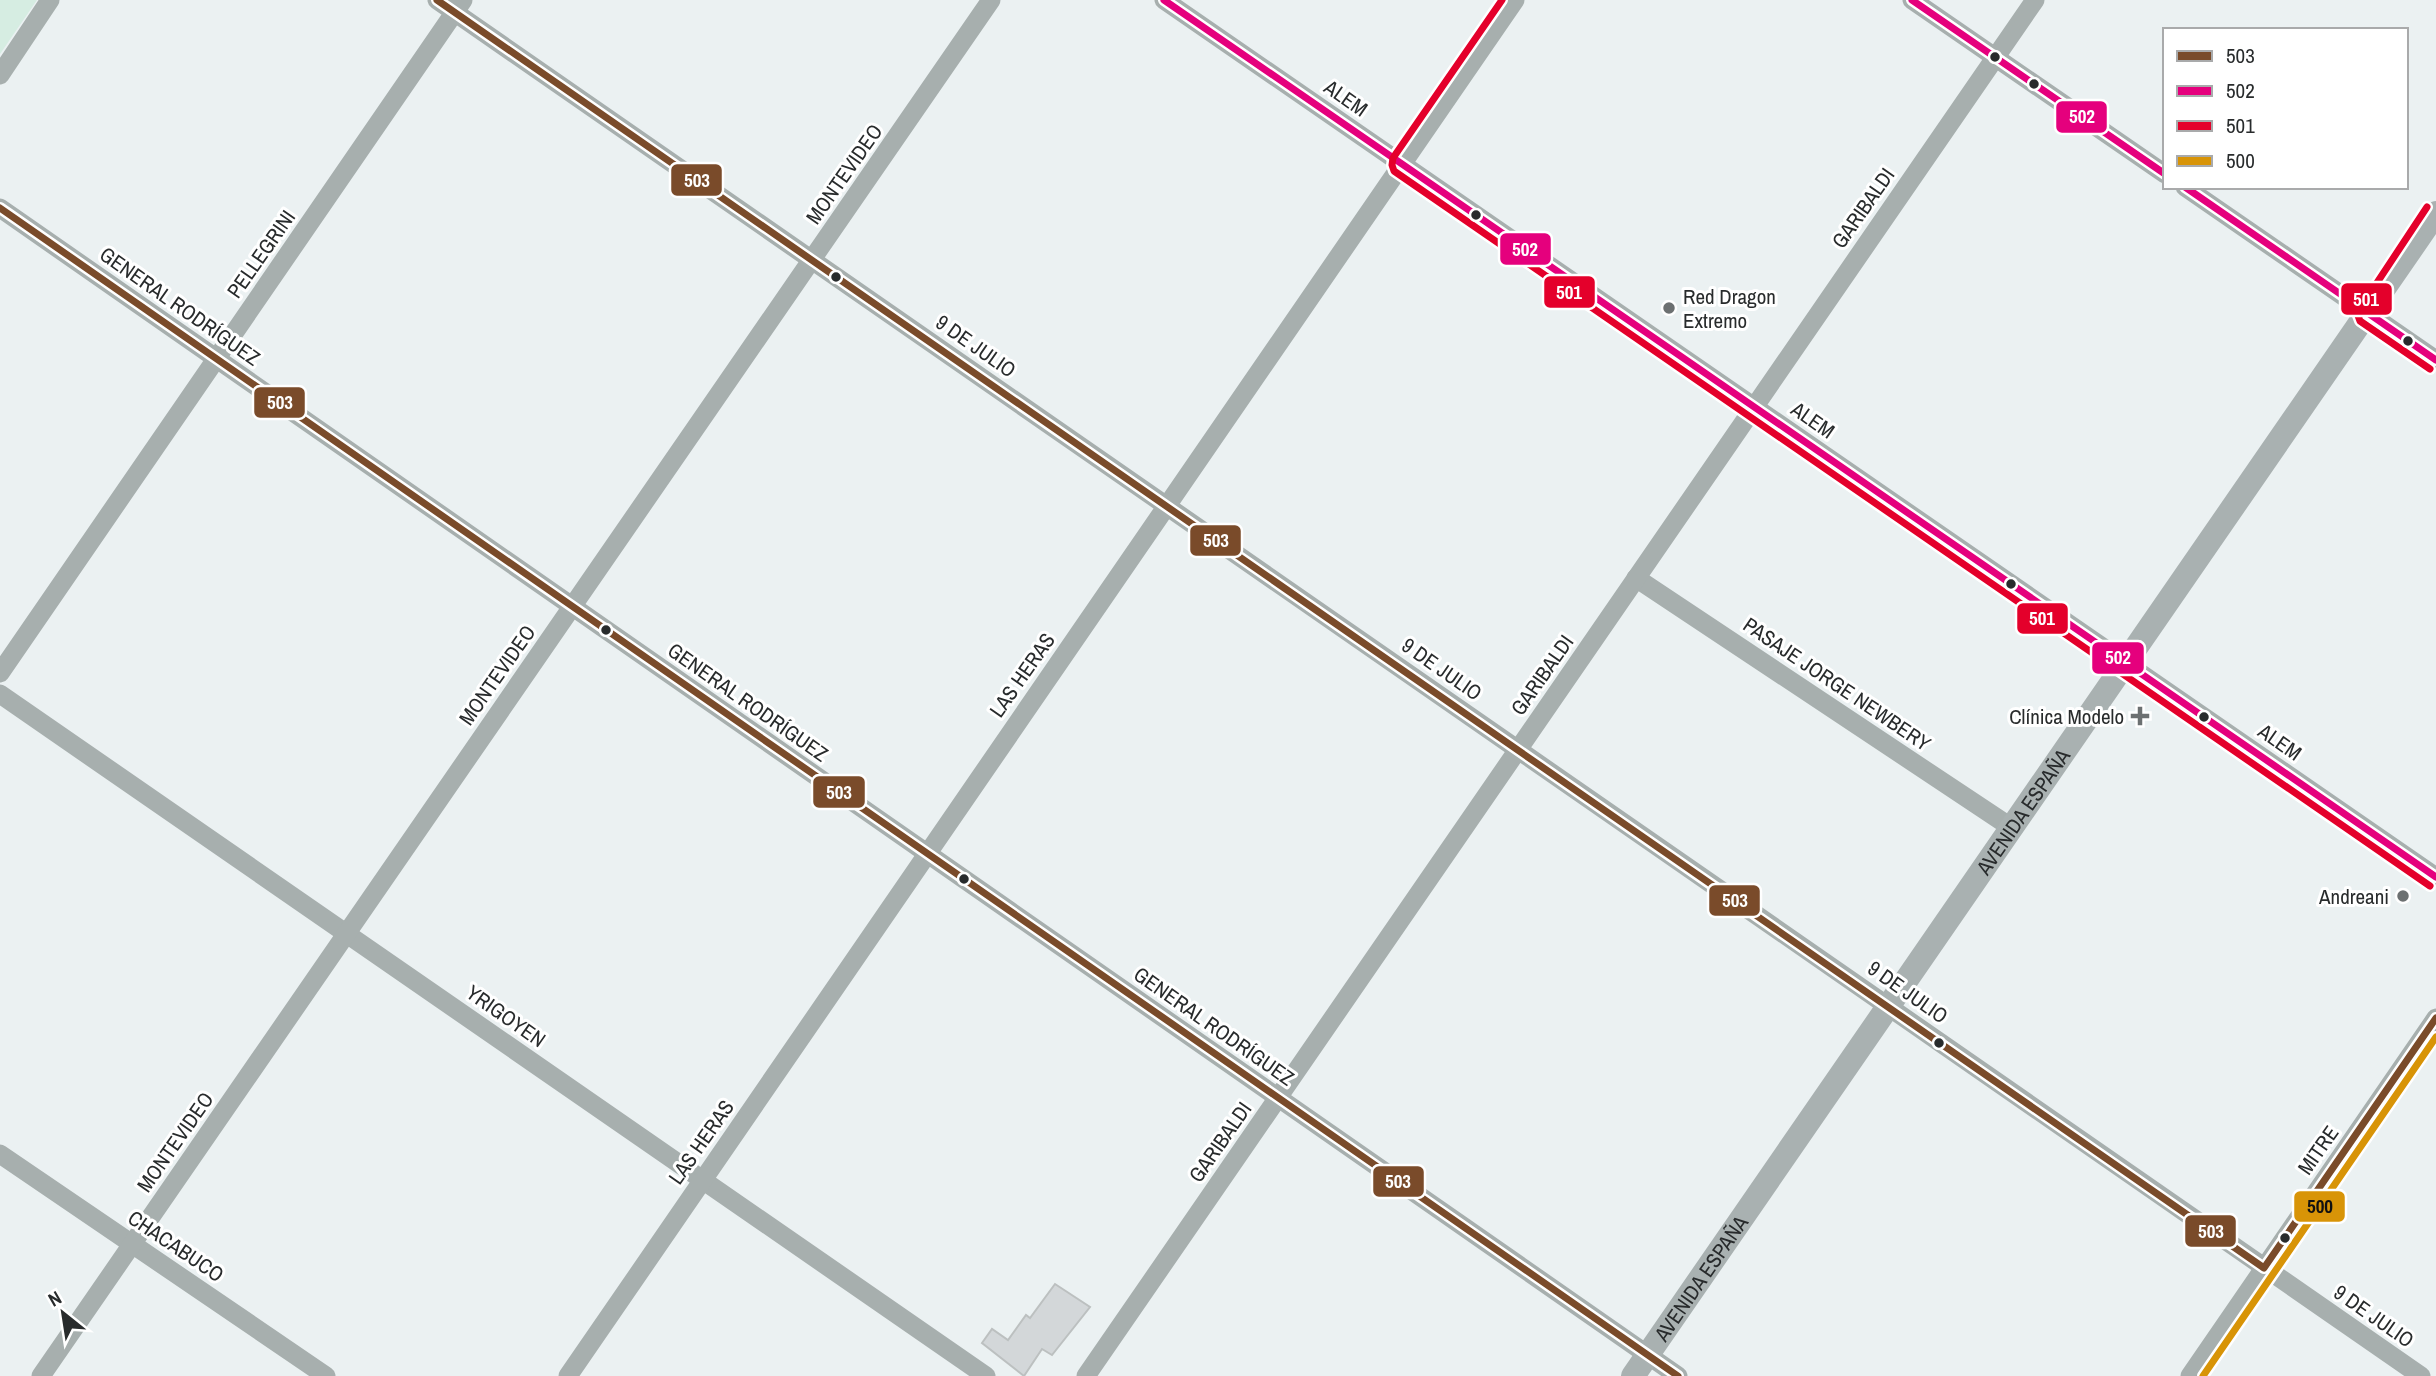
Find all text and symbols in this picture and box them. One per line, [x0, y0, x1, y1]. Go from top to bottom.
legend [2163, 28, 2408, 189]
text: 503 [2226, 41, 2255, 70]
unlabelled marker [1988, 50, 2002, 64]
street label: ALEM [1318, 72, 1374, 123]
text: 502 [2226, 76, 2255, 105]
unlabelled marker [2027, 77, 2041, 91]
line badge: 502 [2055, 100, 2108, 134]
text: 502 [2069, 103, 2095, 129]
text: 501 [2226, 111, 2255, 140]
street label: MONTEVIDEO [799, 118, 889, 230]
text: 500 [2226, 146, 2255, 175]
street label: GARIBALDI [1825, 162, 1901, 254]
line badge: 503 [670, 163, 723, 197]
text: 503 [684, 167, 710, 193]
street label: PELLEGRINI [220, 204, 302, 304]
unlabelled marker [1469, 208, 1483, 222]
line badge: 502 [1499, 232, 1552, 266]
text: 502 [1512, 236, 1538, 262]
street label: GENERAL RODRÍGUEZ [94, 240, 266, 373]
unlabelled marker [829, 270, 843, 284]
line badge: 501 [1543, 275, 1596, 309]
text: 501 [1556, 279, 1582, 305]
place label: Red Dragon Extremo [1683, 282, 1776, 335]
line badge: 501 [2340, 282, 2393, 316]
text: 501 [2353, 286, 2379, 312]
marker: Red Dragon Extremo [1661, 300, 1677, 316]
street label: 9 DE JULIO [930, 308, 1022, 384]
unlabelled marker [2401, 334, 2415, 348]
line badge: 503 [253, 386, 306, 419]
text: 503 [267, 389, 293, 415]
street label: ALEM [1785, 394, 1841, 445]
line badge: 503 [1189, 524, 1242, 557]
text: 503 [1203, 527, 1229, 553]
unlabelled marker [2004, 577, 2018, 591]
line badge: 501 [2016, 602, 2069, 635]
text: 501 [2029, 605, 2055, 631]
street label: PASAJE JORGE NEWBERY [1738, 610, 1937, 758]
street label: MONTEVIDEO [452, 619, 542, 731]
unlabelled marker [599, 623, 613, 637]
street label: LAS HERAS [982, 627, 1062, 723]
street label: GARIBALDI [1504, 629, 1580, 721]
street label: 9 DE JULIO [1396, 631, 1488, 707]
street label: GENERAL RODRÍGUEZ [662, 636, 834, 769]
line badge: 502 [2091, 641, 2145, 675]
text: 502 [2105, 644, 2131, 670]
place label: Clínica Modelo [2009, 702, 2124, 731]
marker: Clínica Modelo [2130, 706, 2150, 726]
unlabelled marker [2197, 710, 2211, 724]
street label: ALEM [2252, 716, 2308, 767]
street label: AVENIDA ESPAÑA [1969, 742, 2077, 881]
line badge: 503 [812, 775, 866, 809]
text: 503 [826, 779, 852, 805]
unlabelled marker [957, 872, 971, 886]
place label: Andreani [2318, 882, 2389, 911]
line badge: 503 [1708, 884, 1761, 917]
text: 503 [1722, 887, 1748, 913]
marker: Andreani [2395, 888, 2411, 904]
street label: 9 DE JULIO [1862, 954, 1954, 1030]
street label: GENERAL RODRÍGUEZ [1128, 960, 1300, 1093]
street label: YRIGOYEN [460, 978, 552, 1054]
unlabelled marker [1932, 1036, 1946, 1050]
street label: MONTEVIDEO [130, 1086, 220, 1198]
street label: LAS HERAS [661, 1094, 741, 1190]
street label: GARIBALDI [1182, 1096, 1258, 1188]
street label: MITRE [2291, 1120, 2345, 1180]
line badge: 503 [1372, 1165, 1425, 1198]
text: 503 [1385, 1168, 1411, 1194]
line badge: 500 [2293, 1190, 2346, 1223]
text: 500 [2307, 1193, 2333, 1219]
street label: CHACABUCO [122, 1203, 230, 1289]
street label: AVENIDA ESPAÑA [1646, 1209, 1755, 1348]
line badge: 503 [2184, 1214, 2237, 1248]
text: 503 [2198, 1218, 2224, 1244]
unlabelled marker [2278, 1231, 2292, 1245]
north arrow [28, 1278, 98, 1348]
street label: 9 DE JULIO [2328, 1278, 2420, 1354]
text: N [43, 1284, 66, 1312]

